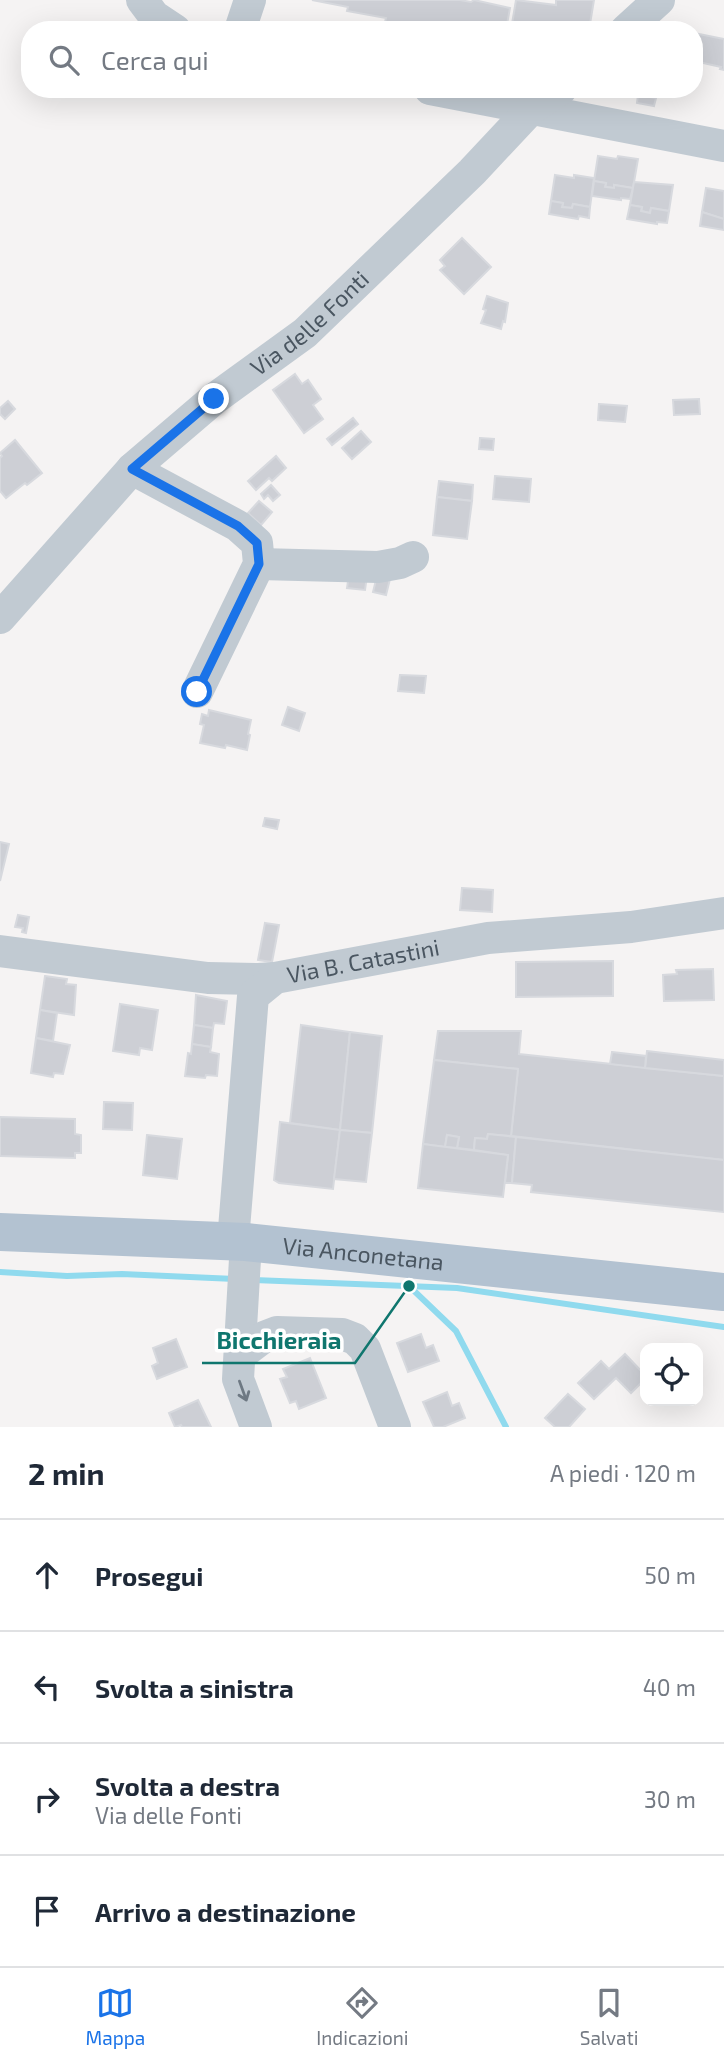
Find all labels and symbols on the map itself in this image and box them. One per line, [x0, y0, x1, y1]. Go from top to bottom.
street label: Via delle Fonti [244, 264, 374, 381]
route end [198, 383, 229, 414]
route start [181, 676, 212, 707]
street label: Via B. Catastini [284, 932, 442, 988]
street label: Via Anconetana [281, 1231, 445, 1276]
callout: Bicchieraia [202, 1318, 355, 1363]
text: Bicchieraia [216, 1325, 342, 1354]
one-way arrow [238, 1380, 250, 1402]

